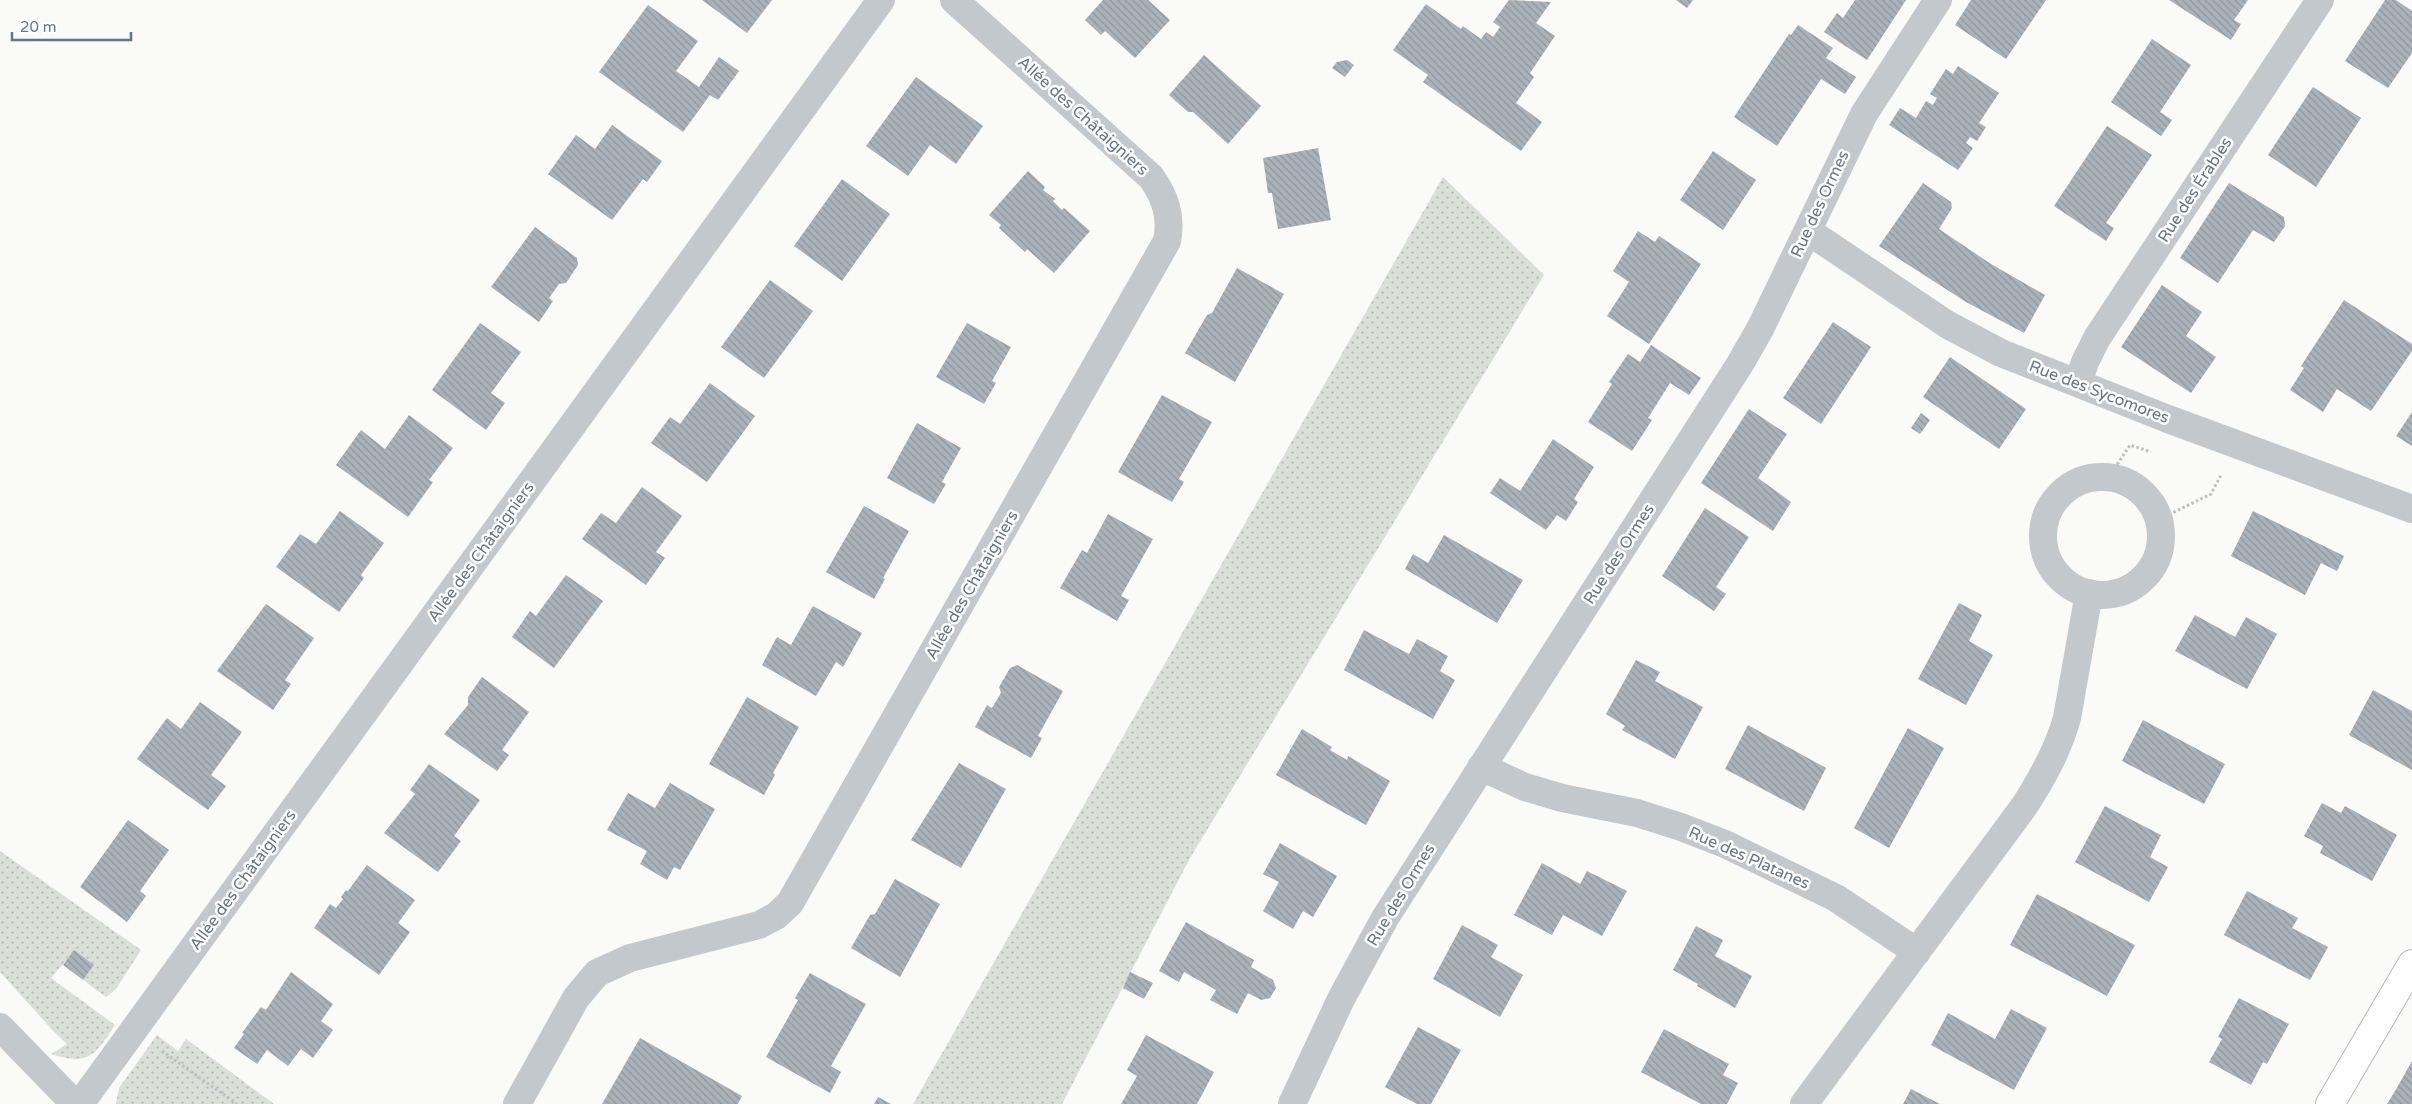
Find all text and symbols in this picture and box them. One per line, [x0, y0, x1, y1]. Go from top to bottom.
scale bar [12, 10, 131, 42]
text: 20 m [20, 18, 57, 36]
street label: Allée des Châtaigniers [1014, 52, 1152, 180]
street label: Rue des Érables [2154, 134, 2236, 246]
street label: Rue des Ormes [1786, 147, 1854, 261]
street label: Rue des Sycomores [2026, 356, 2172, 428]
street label: Allée des Châtaigniers [423, 478, 539, 626]
street label: Rue des Ormes [1579, 500, 1659, 608]
street label: Allée des Châtaigniers [921, 507, 1023, 663]
street label: Allée des Châtaigniers [185, 806, 301, 954]
street label: Rue des Platanes [1685, 822, 1813, 894]
street label: Rue des Ormes [1363, 840, 1439, 950]

